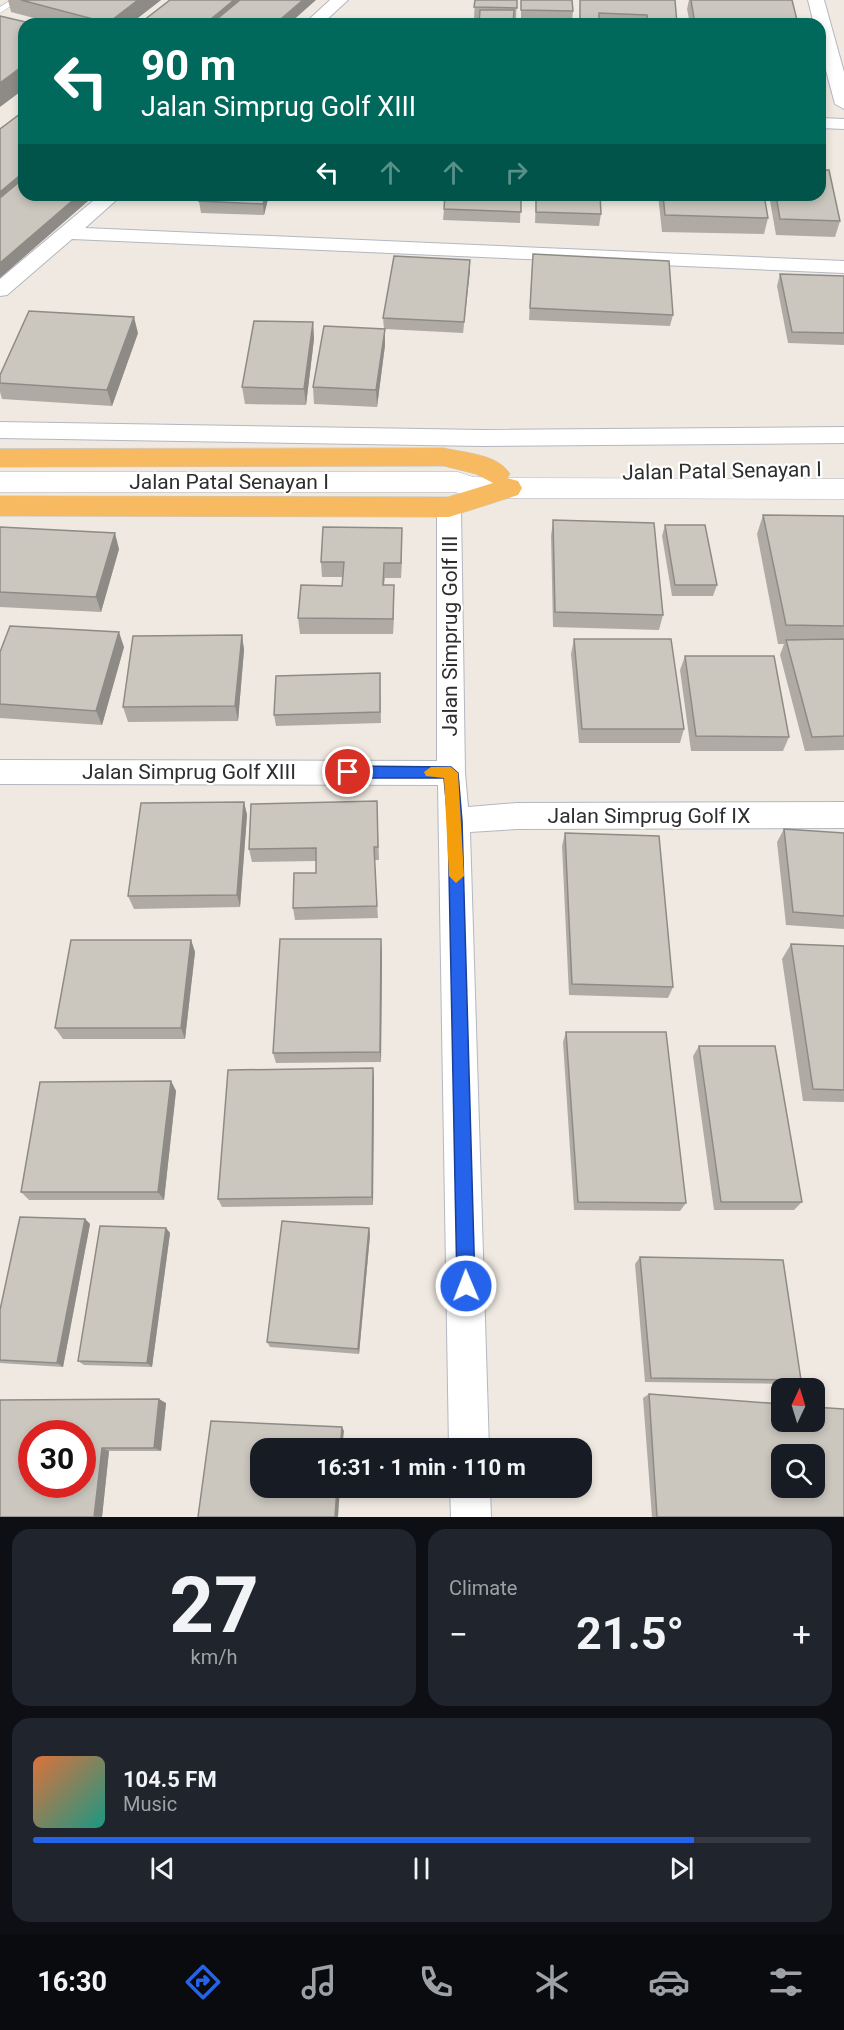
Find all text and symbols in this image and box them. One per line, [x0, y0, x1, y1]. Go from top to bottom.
text: 90 m [141, 41, 236, 90]
icon: left [42, 42, 120, 120]
text: Jalan Simprug Golf XIII [141, 91, 416, 123]
icon: left [311, 156, 344, 189]
icon: ahead [374, 156, 407, 189]
icon: ahead [437, 156, 470, 189]
icon: right [500, 156, 533, 189]
street label: Jalan Patal Senayan I [622, 457, 822, 485]
street label: Jalan Patal Senayan I [129, 470, 329, 494]
street label: Jalan Simprug Golf III [438, 536, 462, 736]
pin [322, 746, 373, 797]
icon: arrive [331, 755, 364, 788]
street label: Jalan Simprug Golf XIII [82, 760, 296, 784]
street label: Jalan Simprug Golf IX [548, 804, 750, 828]
position arrow [434, 1254, 498, 1318]
north arrow [771, 1378, 825, 1432]
map controls [771, 1378, 825, 1498]
speed limit sign: 30 [18, 1420, 96, 1498]
button: search [771, 1444, 825, 1498]
text: 16:31 · 1 min · 110 m [316, 1455, 526, 1480]
text: 27 [169, 1560, 259, 1651]
text: Climate [449, 1576, 517, 1600]
text: 21.5° [576, 1607, 684, 1660]
text: − [449, 1615, 468, 1654]
text: + [792, 1615, 811, 1654]
text: km/h [191, 1645, 237, 1669]
text: 104.5 FM [123, 1767, 217, 1792]
text: Music [123, 1792, 177, 1816]
icon: previous [146, 1852, 179, 1885]
icon: pause [405, 1852, 438, 1885]
icon: next [665, 1852, 698, 1885]
icon: directions [182, 1961, 224, 2003]
icon: music [298, 1961, 340, 2003]
icon: phone [415, 1961, 457, 2003]
icon: climate [531, 1961, 573, 2003]
icon: car [648, 1961, 690, 2003]
icon: filters [765, 1961, 807, 2003]
text: 16:30 [37, 1966, 107, 1998]

